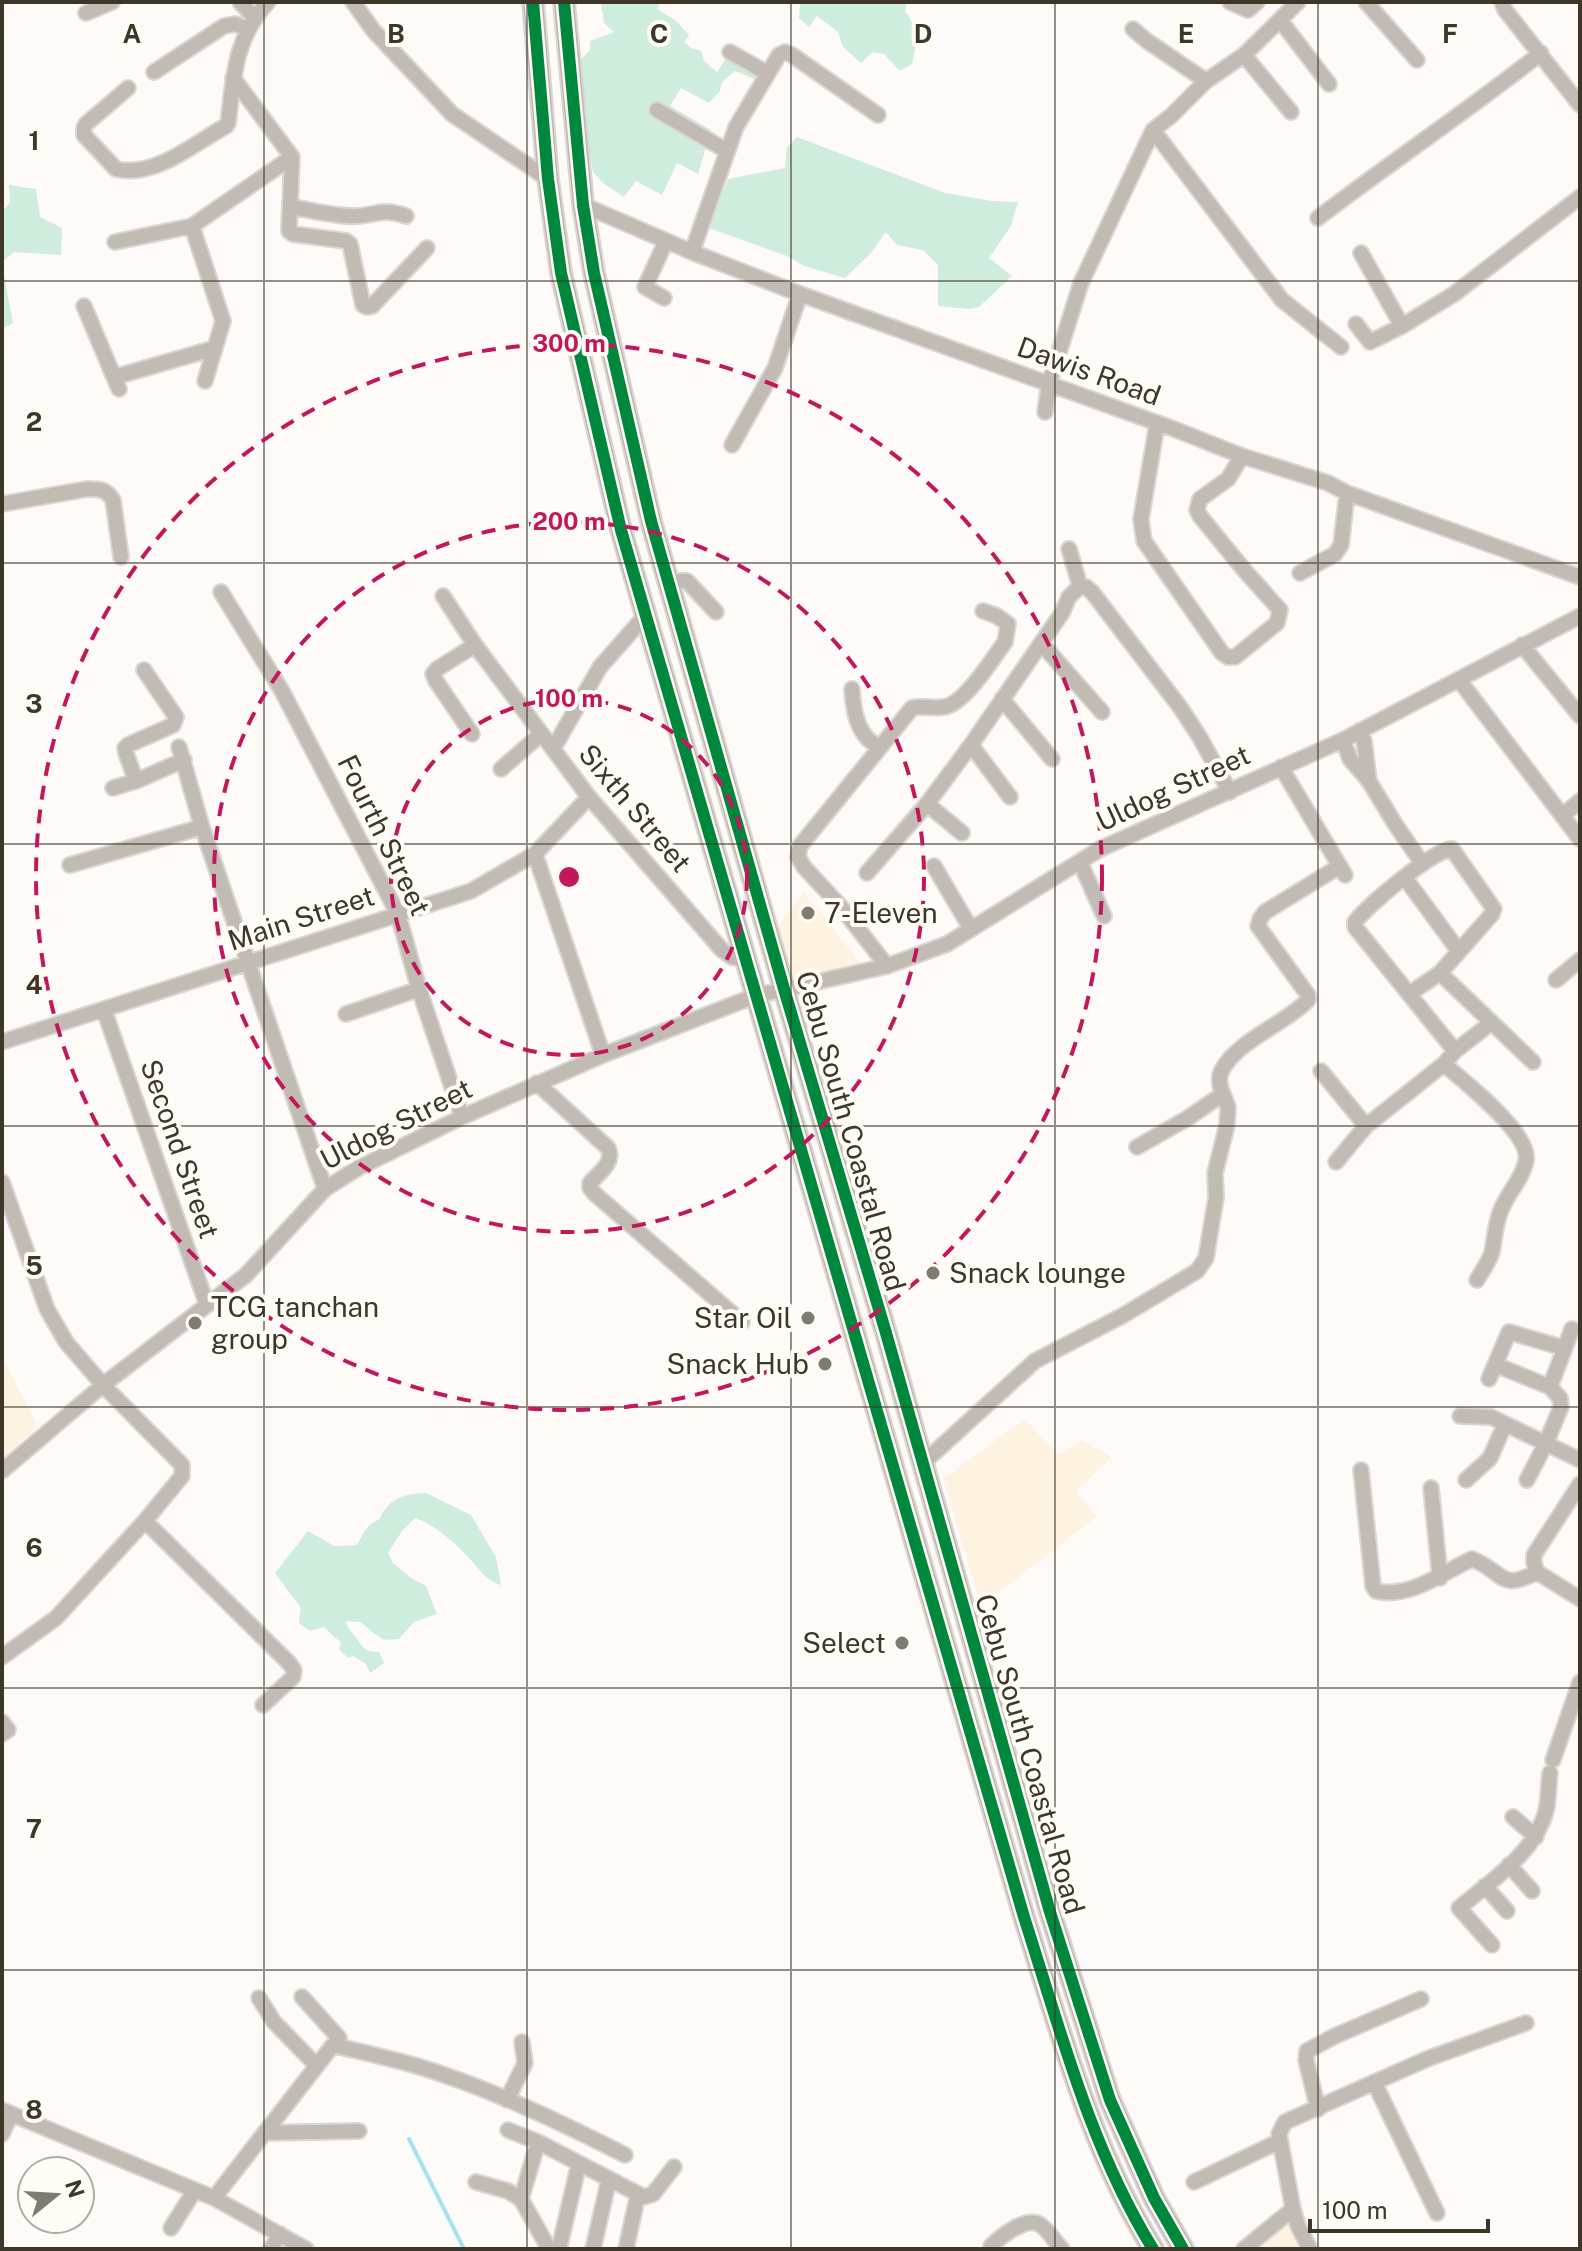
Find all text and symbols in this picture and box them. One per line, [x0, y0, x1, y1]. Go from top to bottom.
text: A [123, 18, 142, 49]
text: B [387, 18, 405, 49]
text: C [650, 18, 668, 49]
text: D [914, 18, 932, 49]
text: E [1178, 18, 1194, 49]
text: F [1442, 18, 1458, 49]
text: 1 [28, 125, 40, 156]
text: 300 m [532, 329, 606, 357]
street label: Dawis Road [1013, 329, 1165, 412]
text: 2 [26, 406, 42, 437]
text: 200 m [532, 507, 606, 535]
text: 100 m [535, 684, 603, 712]
text: 3 [25, 688, 43, 719]
street label: Sixth Street [572, 737, 698, 878]
street label: Uldog Street [1091, 738, 1255, 838]
street label: Fourth Street [331, 749, 438, 920]
centre of rings [555, 863, 583, 891]
street label: Main Street [223, 878, 378, 957]
place label: 7-Eleven [824, 896, 938, 929]
marker: 7-Eleven [799, 904, 817, 922]
street label: Cebu South Coastal Road [790, 967, 913, 1295]
text: 4 [25, 969, 43, 1000]
street label: Second Street [134, 1055, 227, 1243]
street label: Uldog Street [314, 1071, 477, 1176]
text: 5 [25, 1250, 43, 1281]
place label: Snack lounge [949, 1256, 1126, 1289]
marker: Snack lounge [924, 1264, 942, 1282]
place label: TCG tanchan group [211, 1290, 379, 1355]
place label: Star Oil [694, 1301, 792, 1334]
marker: Star Oil [799, 1309, 817, 1327]
marker: TCG tanchan group [186, 1314, 204, 1332]
place label: Snack Hub [667, 1347, 809, 1380]
marker: Snack Hub [816, 1355, 834, 1373]
text: 6 [25, 1532, 43, 1563]
street label: Cebu South Coastal Road [969, 1590, 1092, 1918]
place label: Select [802, 1626, 886, 1659]
marker: Select [893, 1634, 911, 1652]
text: 7 [26, 1813, 42, 1844]
text: 8 [25, 2094, 43, 2125]
north arrow [16, 2155, 96, 2235]
text: N [60, 2177, 90, 2201]
scale bar [1310, 2183, 1488, 2233]
text: 100 m [1322, 2196, 1388, 2224]

